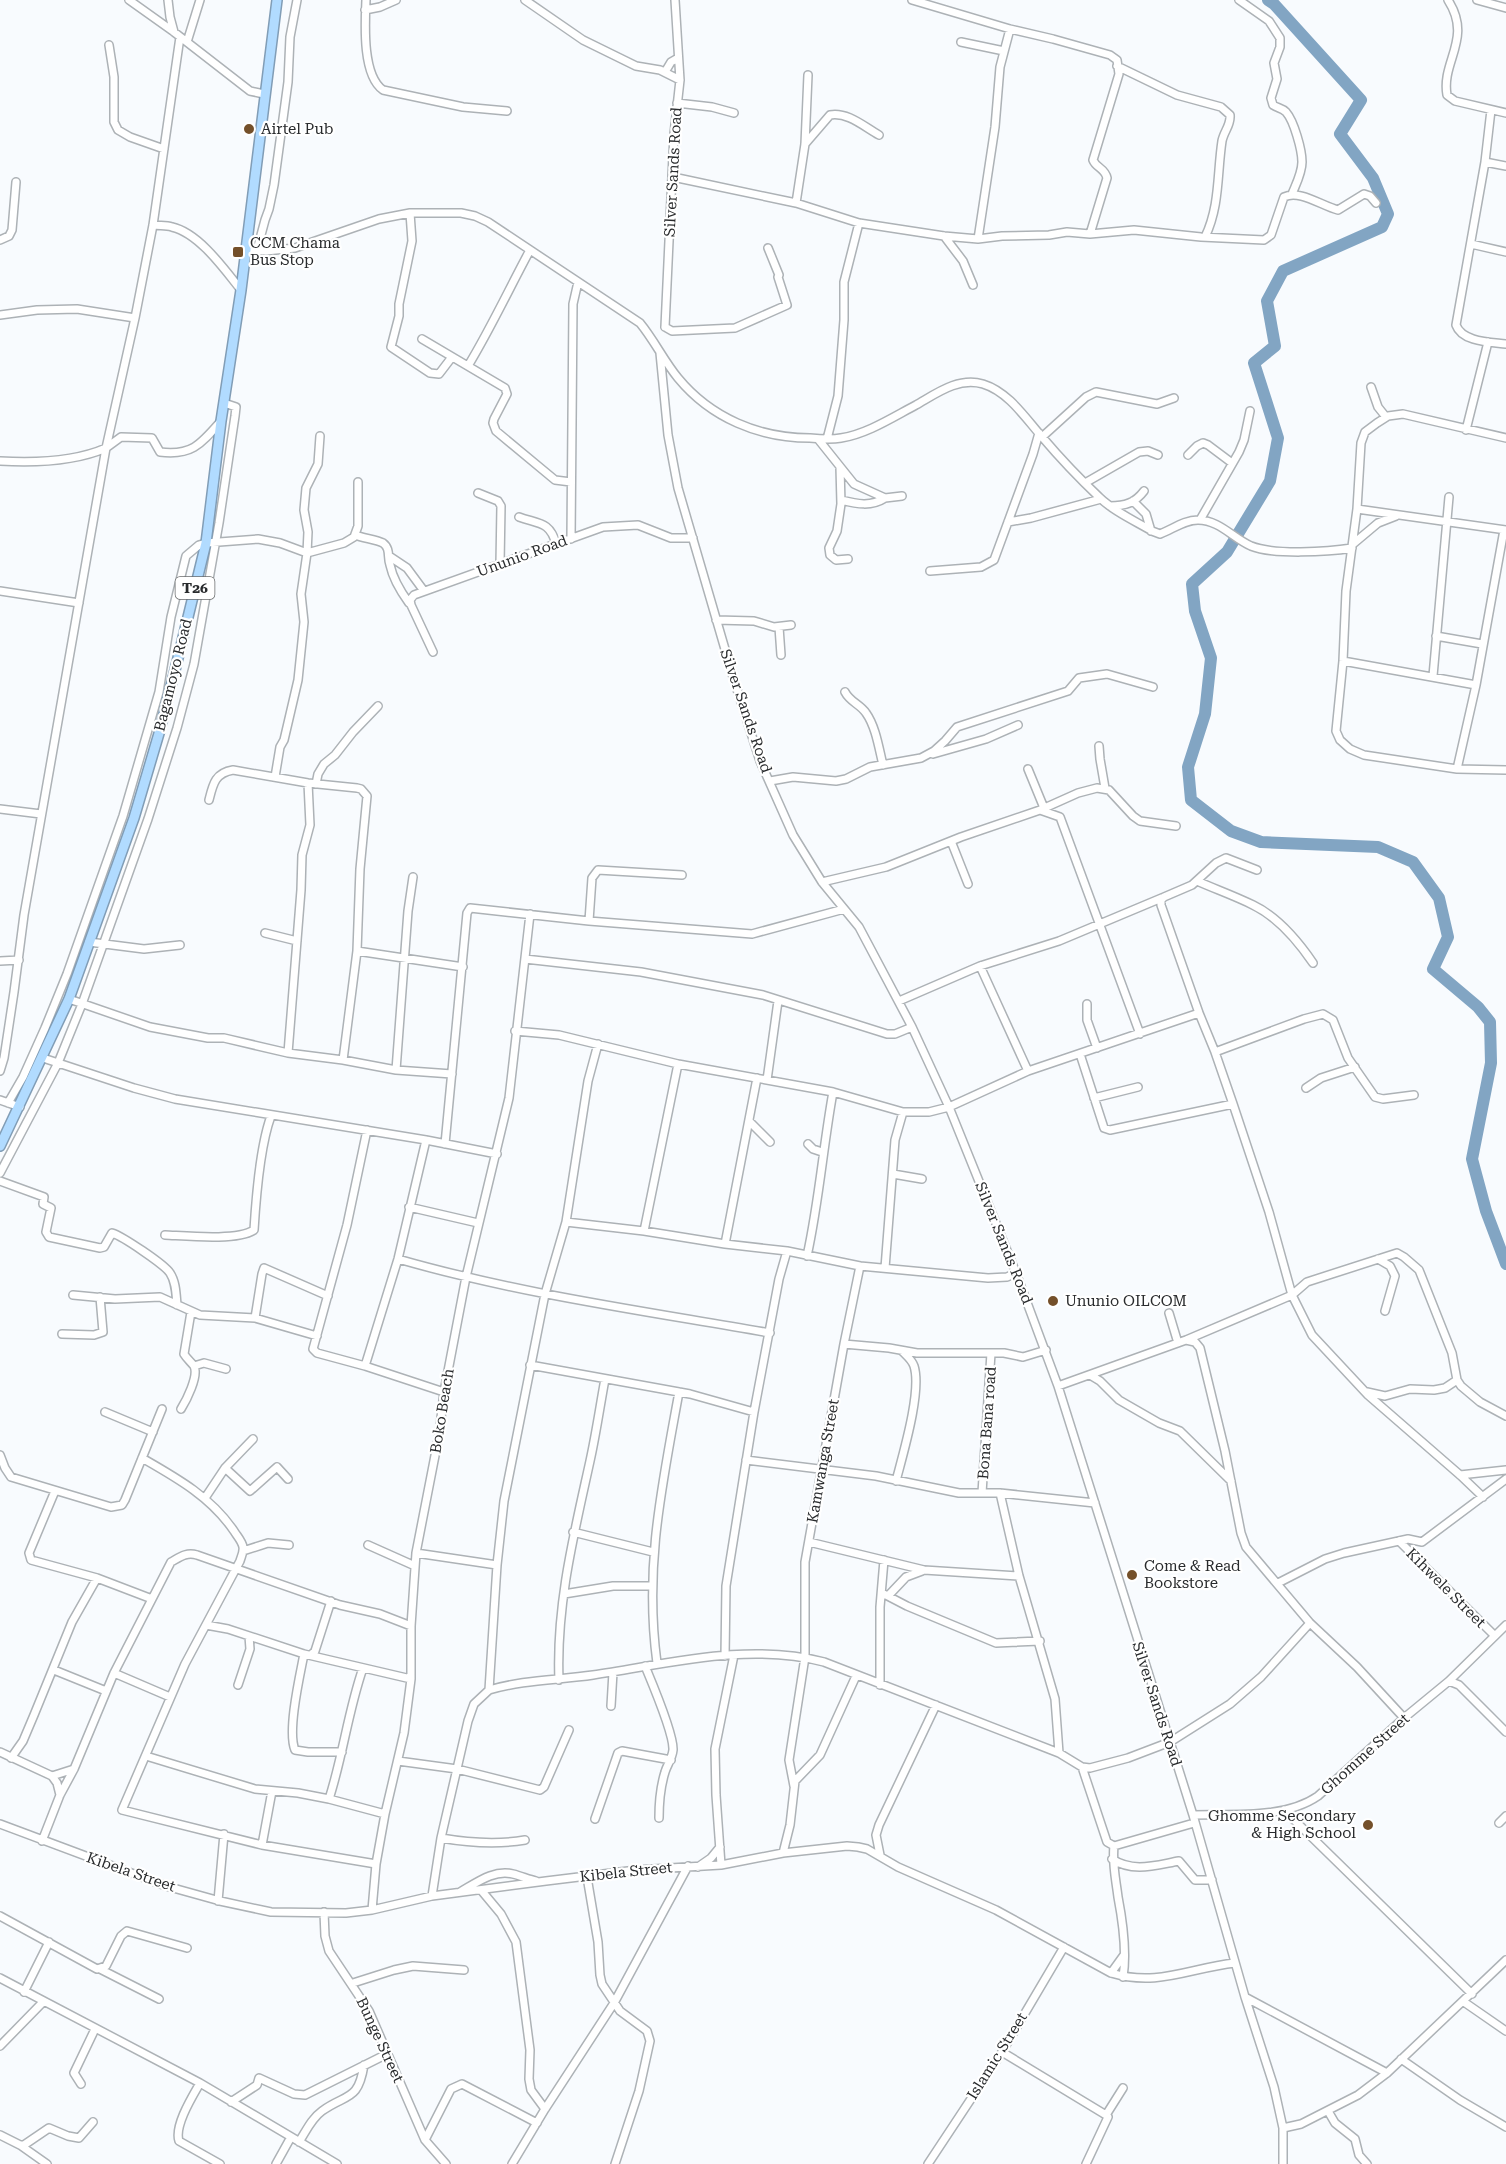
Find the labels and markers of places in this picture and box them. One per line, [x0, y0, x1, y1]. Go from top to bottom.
place label: Airtel Pub [261, 120, 334, 138]
marker: Airtel Pub [242, 122, 256, 136]
place label: CCM Chama Bus Stop [250, 234, 340, 269]
marker: CCM Chama Bus Stop [231, 245, 245, 259]
place label: Ununio OILCOM [1065, 1292, 1187, 1310]
marker: Ununio OILCOM [1046, 1294, 1060, 1308]
place label: Come & Read Bookstore [1144, 1557, 1241, 1592]
marker: Come & Read Bookstore [1125, 1568, 1139, 1582]
place label: Ghomme Secondary & High School [1208, 1807, 1356, 1842]
marker: Ghomme Secondary & High School [1361, 1818, 1375, 1832]

